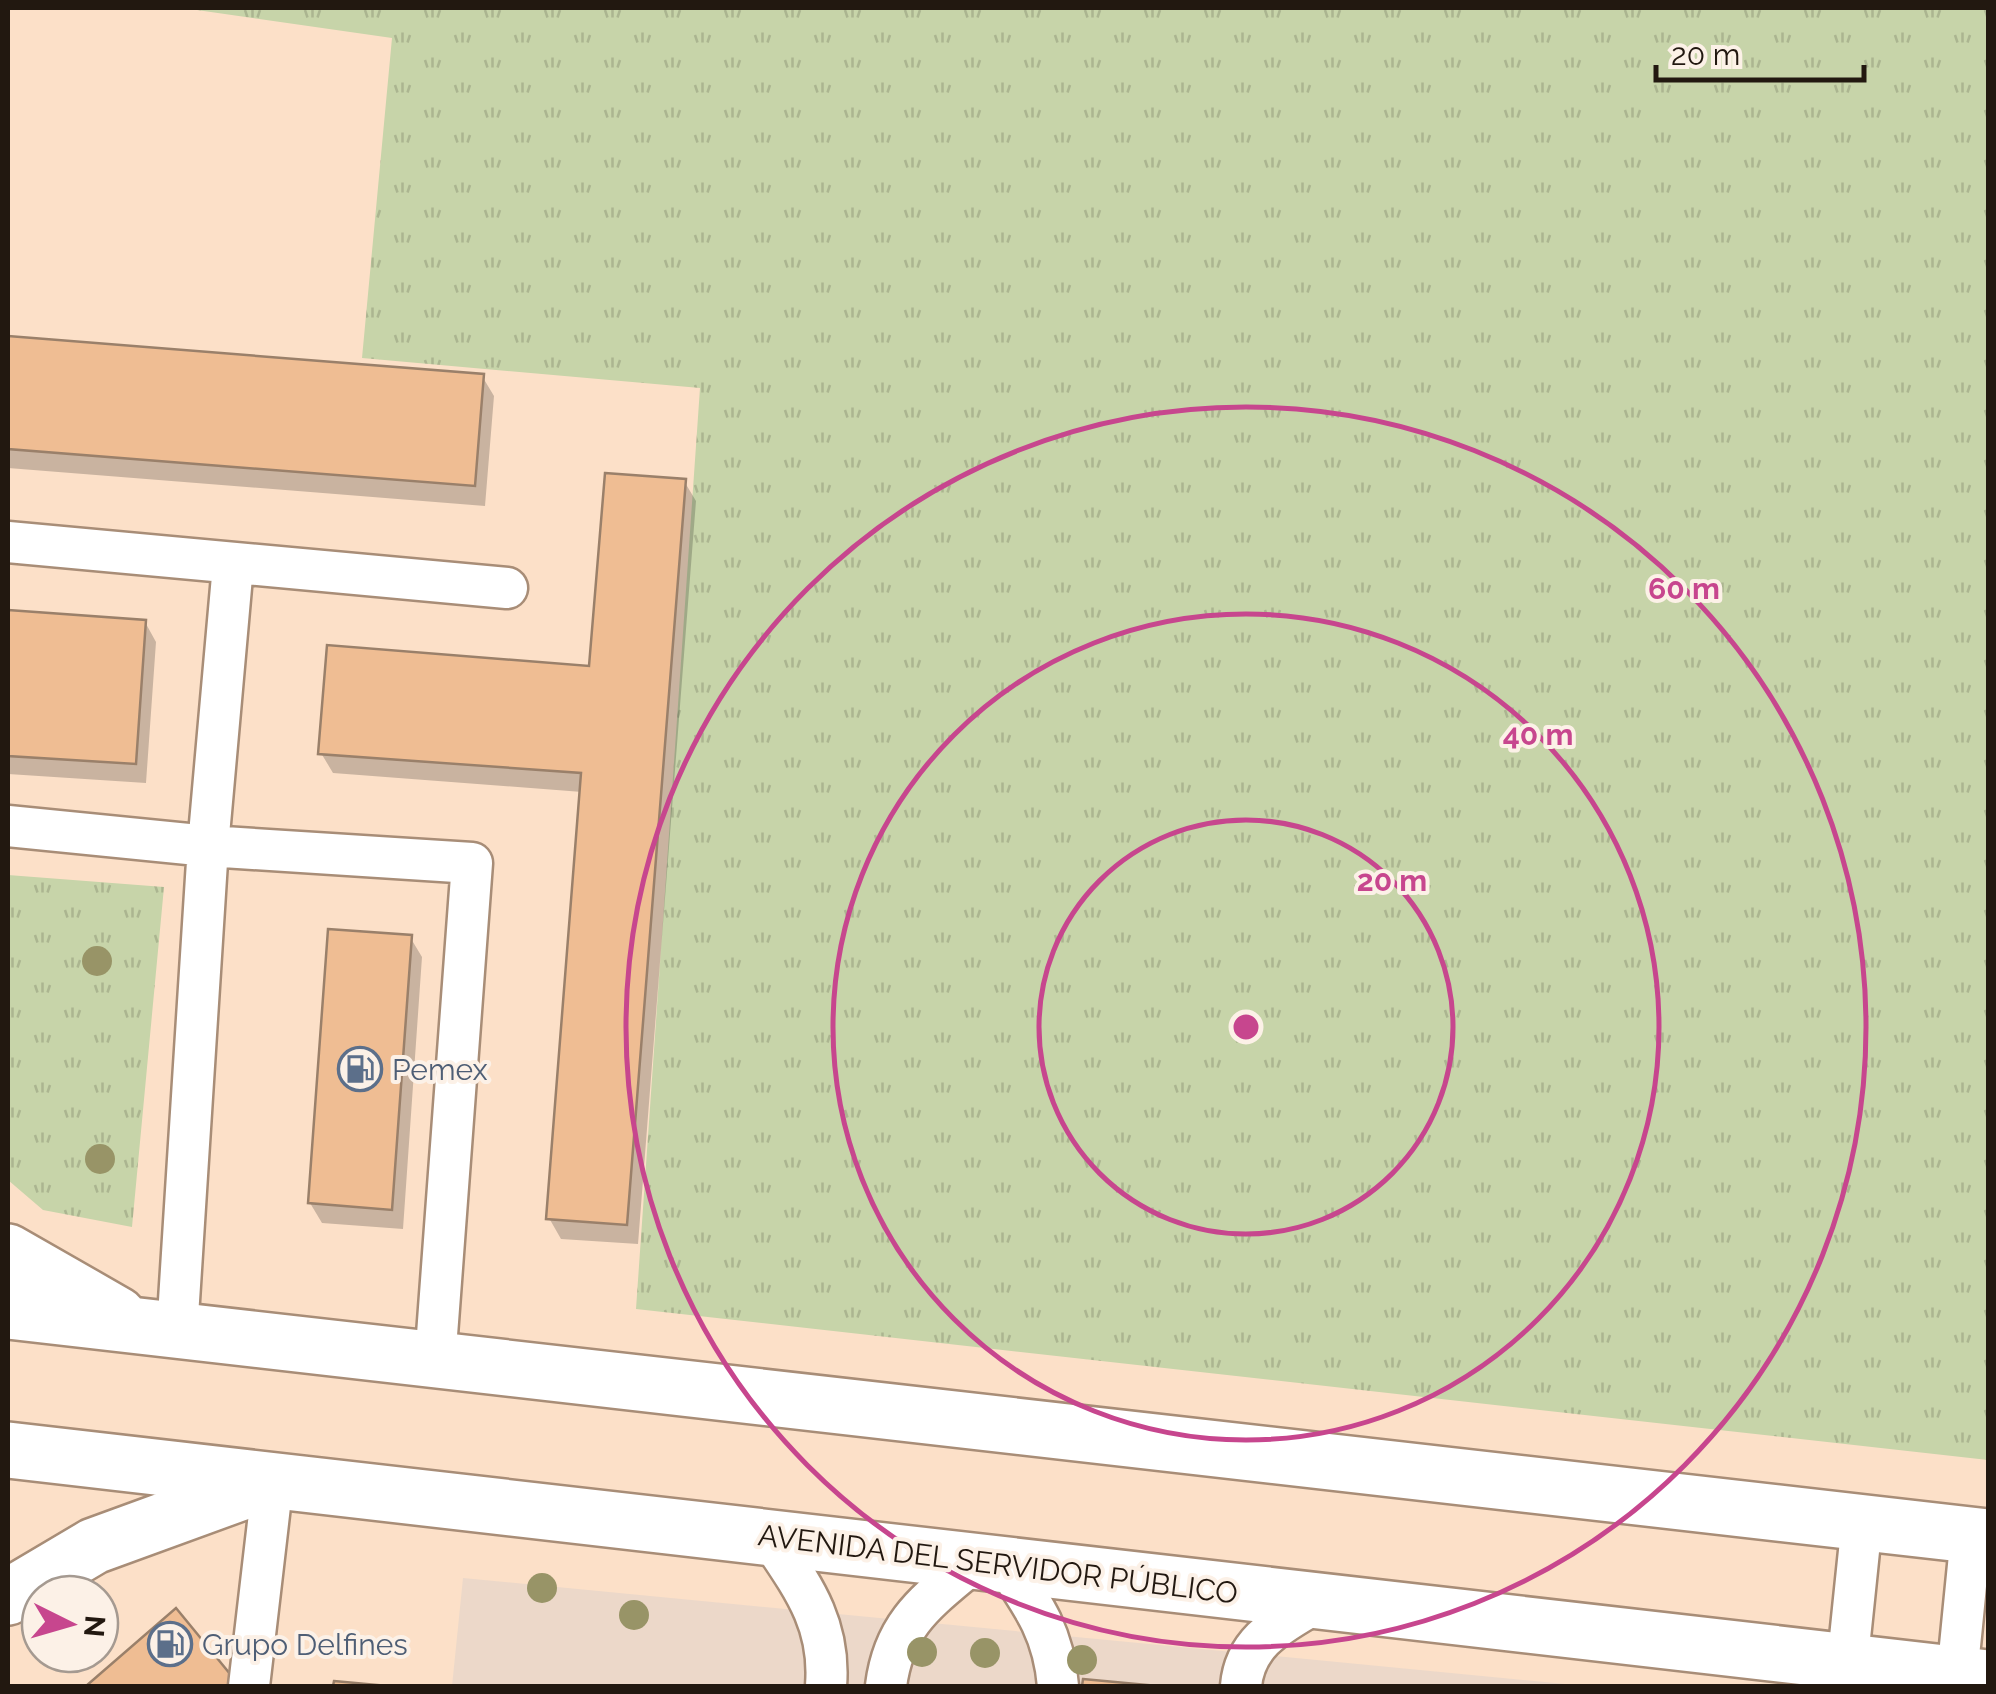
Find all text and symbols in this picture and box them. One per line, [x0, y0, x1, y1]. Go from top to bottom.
scale bar [1656, 20, 1864, 82]
text: 20 m [1671, 37, 1740, 72]
text: 60 m [1648, 571, 1720, 606]
text: 40 m [1503, 717, 1573, 752]
text: 20 m [1357, 863, 1427, 898]
centre of rings [1228, 1009, 1264, 1045]
fuel station icon: Pemex [337, 1046, 383, 1092]
place label: Pemex [392, 1052, 488, 1087]
street label: AVENIDA DEL SERVIDOR PÚBLICO [756, 1517, 1240, 1611]
north arrow [20, 1574, 120, 1674]
text: N [77, 1614, 112, 1638]
fuel station icon: Grupo Delfines [147, 1621, 193, 1667]
place label: Grupo Delfines [202, 1627, 408, 1662]

